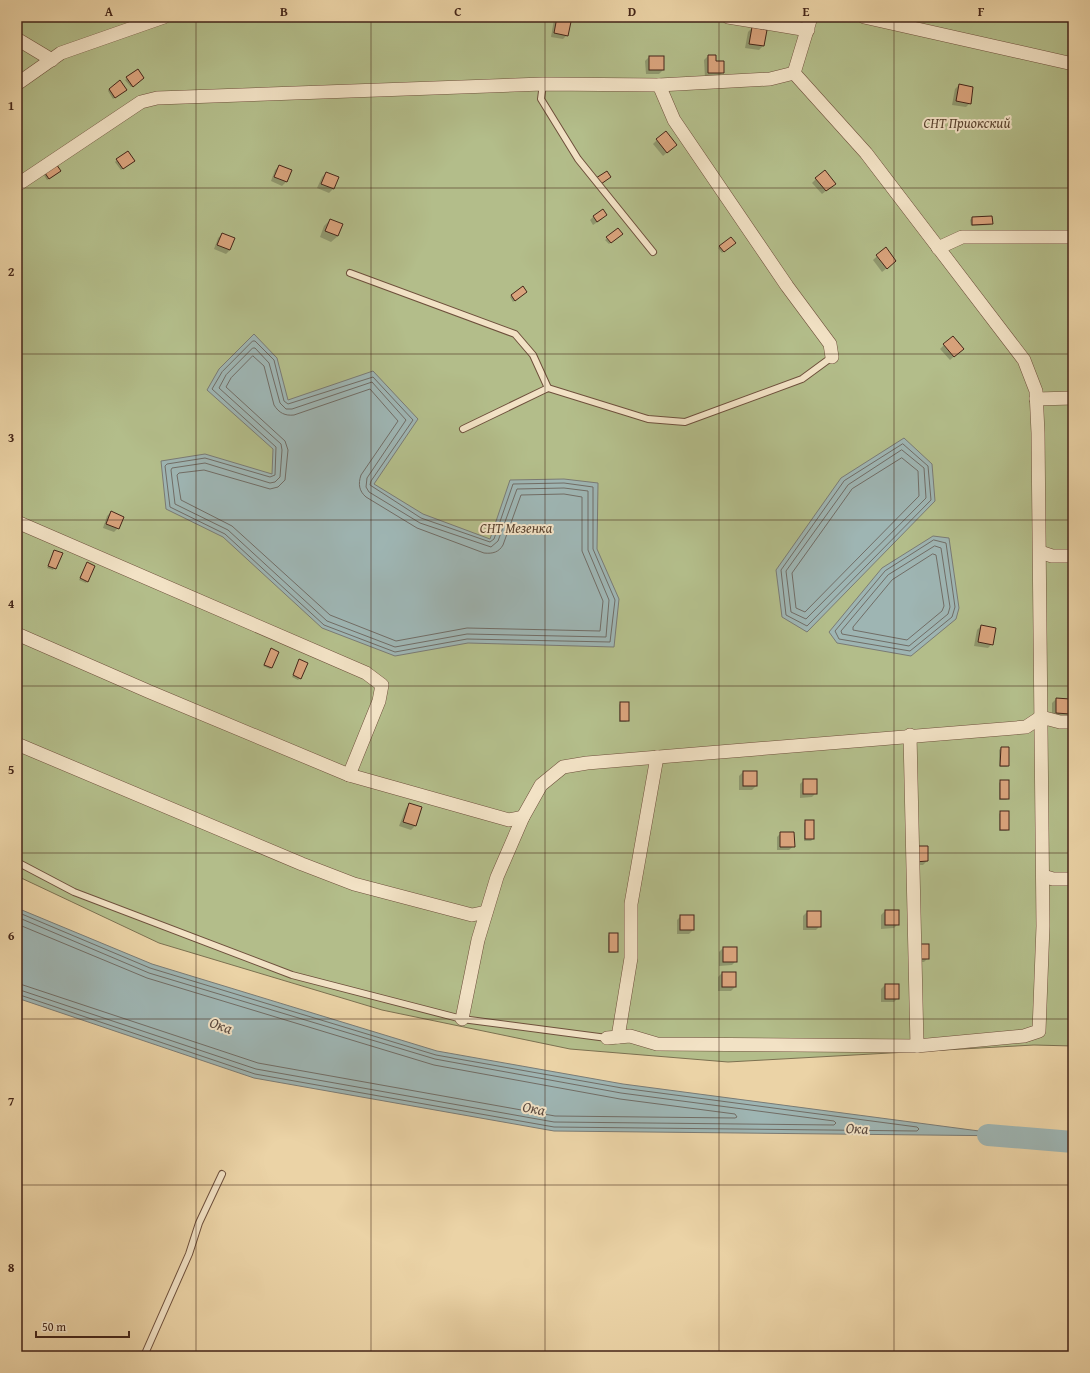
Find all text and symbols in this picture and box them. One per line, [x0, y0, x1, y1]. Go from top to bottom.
text: A [105, 2, 114, 21]
text: B [280, 2, 288, 21]
text: C [454, 2, 462, 21]
text: D [628, 2, 636, 21]
text: E [803, 2, 810, 21]
text: F [978, 2, 985, 21]
text: 1 [8, 96, 14, 115]
park label: СНТ Приокский [923, 113, 1011, 133]
text: 2 [8, 262, 15, 281]
text: 3 [8, 428, 14, 447]
park label: СНТ Мезенка [480, 518, 553, 538]
text: 4 [8, 594, 15, 613]
text: 5 [8, 760, 15, 779]
text: 6 [8, 926, 15, 945]
water label: Ока [207, 1011, 235, 1039]
text: 7 [8, 1092, 15, 1111]
water label: Ока [521, 1096, 547, 1120]
water label: Ока [845, 1117, 869, 1139]
text: 8 [8, 1258, 15, 1277]
scale bar [36, 1313, 129, 1339]
text: 50 m [42, 1318, 66, 1335]

